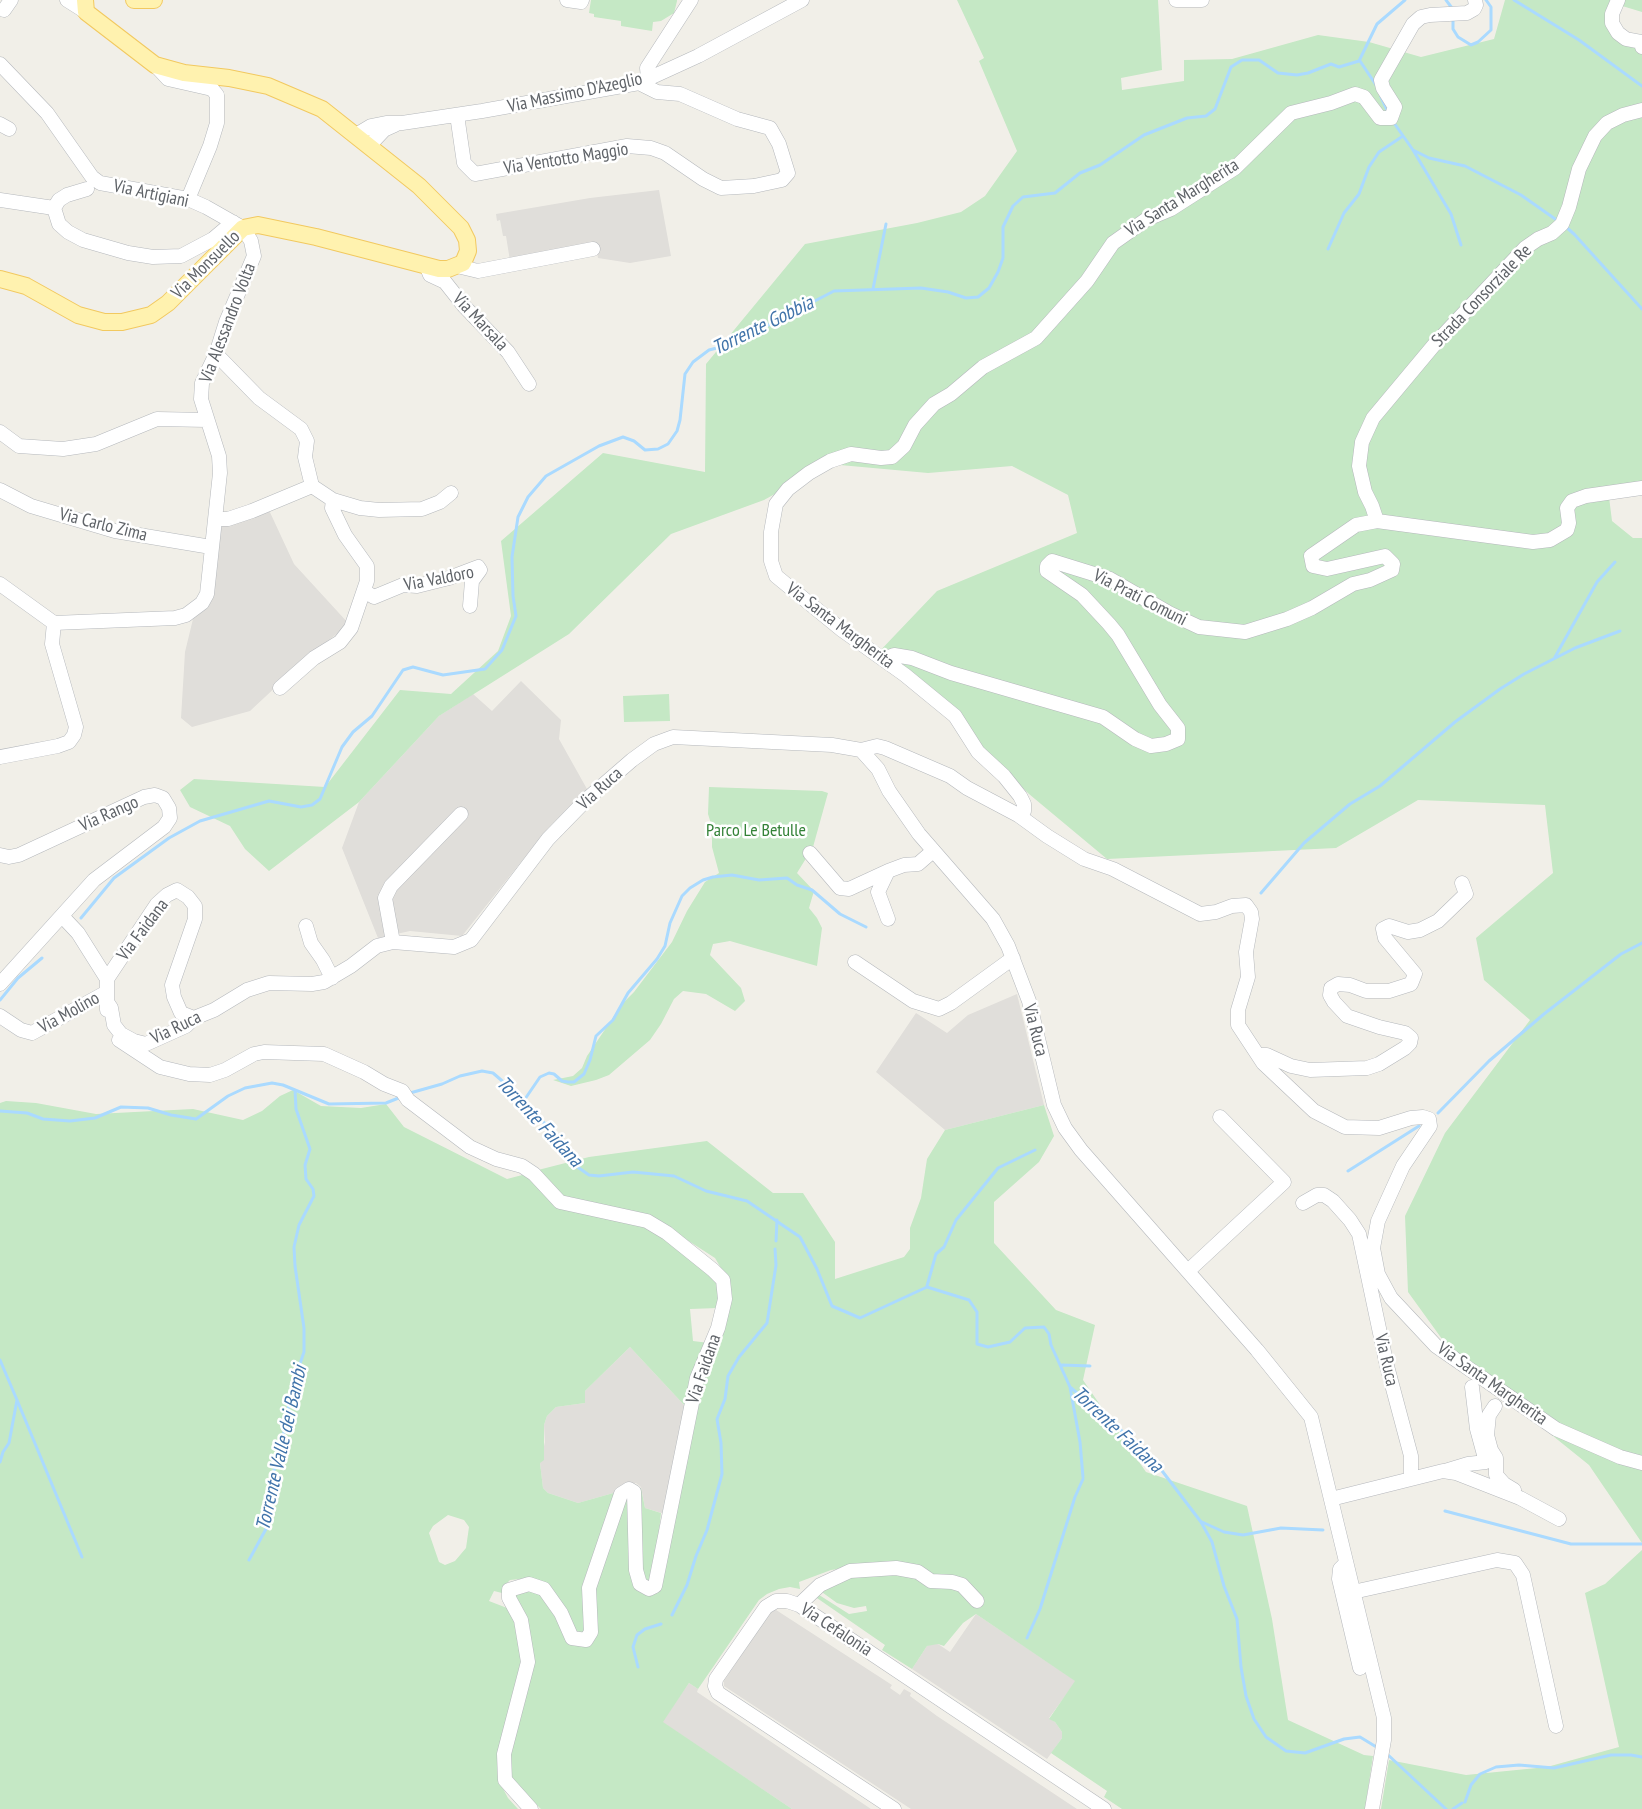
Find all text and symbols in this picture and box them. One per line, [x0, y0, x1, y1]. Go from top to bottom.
street label: Via Massimo D'Azeglio [506, 68, 644, 118]
street label: Via Ventotto Maggio [502, 138, 630, 180]
street label: Via Santa Margherita [1121, 154, 1243, 242]
street label: Via Artigiani [111, 175, 191, 213]
street label: Via Monsuello [167, 226, 245, 304]
street label: Strada Consorziale Re [1428, 240, 1536, 352]
street label: Via Alessandro Volta [195, 260, 261, 386]
street label: Via Marsala [448, 288, 512, 356]
water label: Torrente Gobbia [709, 291, 817, 361]
street label: Via Carlo Zima [57, 504, 149, 546]
street label: Via Valdoro [402, 562, 476, 596]
street label: Via Prati Comuni [1089, 565, 1191, 631]
street label: Via Santa Margherita [782, 578, 898, 674]
street label: Via Ruca [573, 763, 627, 815]
street label: Via Rango [76, 791, 142, 837]
park label: Parco Le Betulle [706, 820, 806, 842]
street label: Via Faidana [113, 895, 173, 965]
street label: Via Molino [35, 987, 103, 1039]
street label: Via Ruca [1018, 1002, 1052, 1058]
street label: Via Ruca [147, 1007, 205, 1049]
water label: Torrente Faidana [491, 1072, 587, 1172]
street label: Via Faidana [682, 1331, 726, 1407]
street label: Via Ruca [1369, 1332, 1403, 1388]
street label: Via Santa Margherita [1433, 1338, 1551, 1430]
water label: Torrente Valle dei Bambi [251, 1363, 313, 1533]
water label: Torrente Faidana [1067, 1382, 1167, 1478]
street label: Via Cefalonia [796, 1599, 876, 1661]

